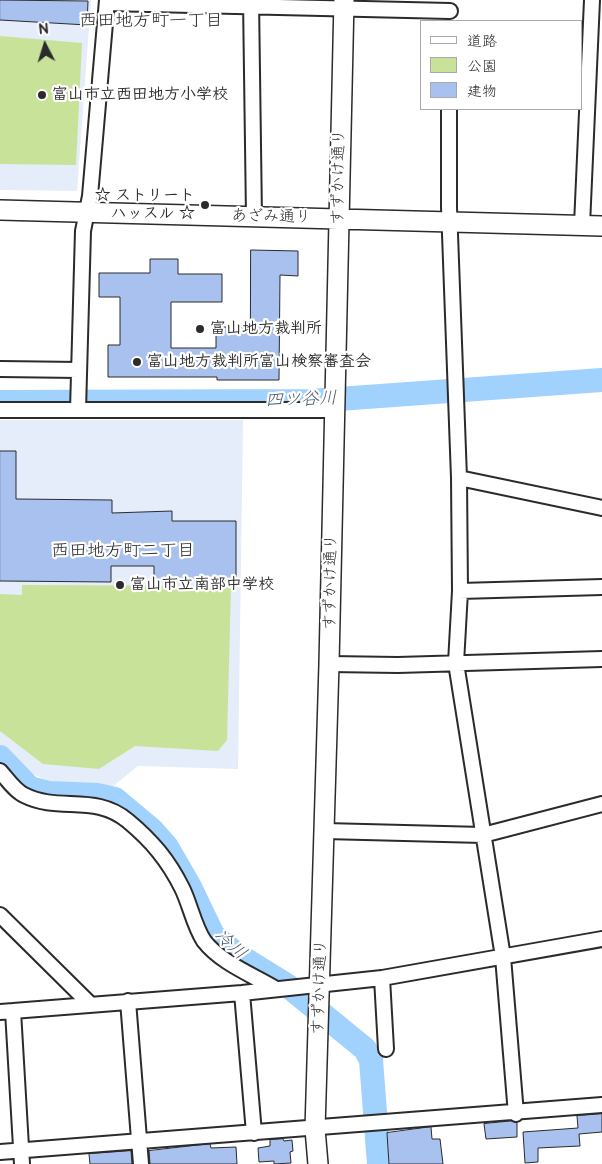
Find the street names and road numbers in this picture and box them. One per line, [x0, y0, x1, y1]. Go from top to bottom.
street label: すずかけ通り [329, 129, 349, 225]
street label: あざみ通り [231, 207, 311, 227]
street label: すずかけ通り [321, 534, 341, 630]
street label: すずかけ通り [309, 939, 331, 1035]

